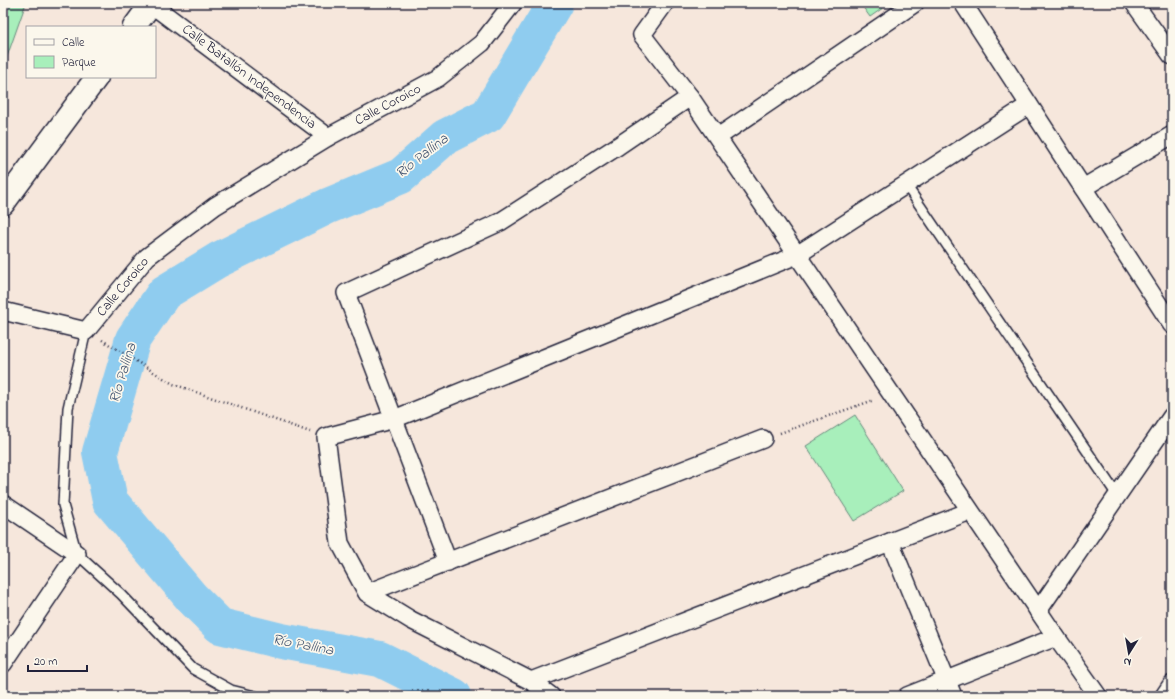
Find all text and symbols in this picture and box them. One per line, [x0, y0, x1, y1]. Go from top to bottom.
street label: Calle Batallón Independencia [177, 19, 321, 135]
legend [26, 26, 156, 78]
text: Calle [62, 34, 85, 52]
text: Parque [62, 54, 96, 72]
street label: Calle Coroico [351, 79, 425, 131]
water label: Río Pallina [391, 128, 454, 184]
street label: Calle Coroico [92, 253, 154, 321]
water label: Río Pallina [103, 339, 143, 406]
water label: Río Pallina [271, 628, 336, 662]
north arrow [1109, 633, 1149, 673]
scale bar [28, 647, 87, 673]
text: 20 m [34, 653, 57, 671]
text: N [1122, 653, 1132, 670]

